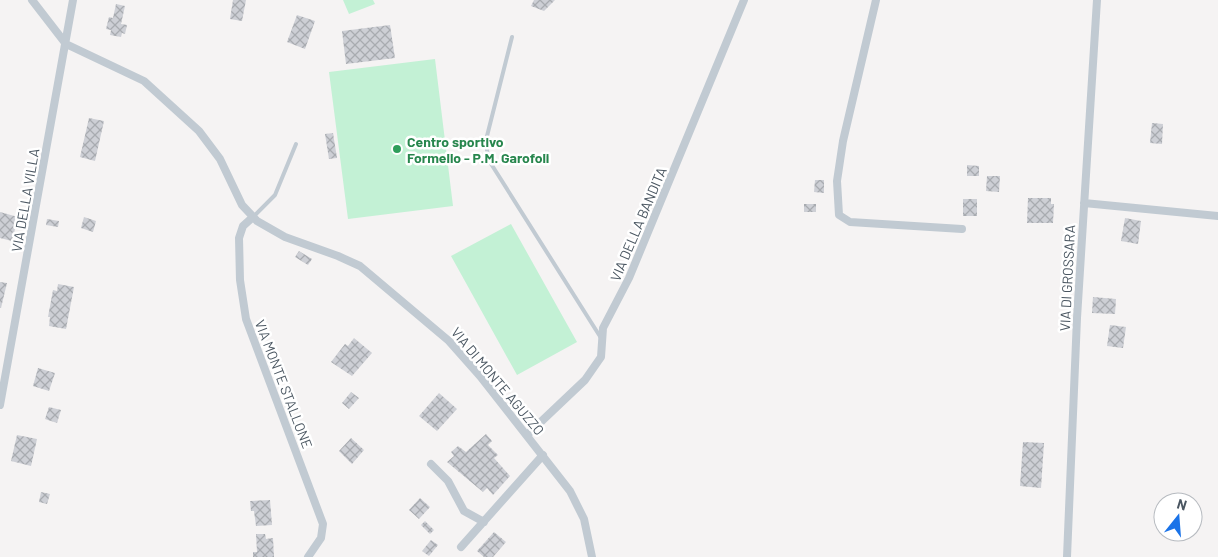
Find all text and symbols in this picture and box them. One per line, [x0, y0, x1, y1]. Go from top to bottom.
place label: Centro sportivo Formello - P.M. Garofoli [407, 133, 549, 166]
marker: Centro sportivo Formello - P.M. Garofoli [391, 143, 403, 155]
street label: VIA DELLA VILLA [8, 146, 43, 253]
street label: VIA DELLA BANDITA [606, 164, 670, 284]
street label: VIA DI GROSSARA [1056, 224, 1078, 332]
street label: VIA MONTE STALLONE [252, 317, 316, 451]
street label: VIA DI MONTE AGUZZO [448, 324, 548, 438]
north arrow [1153, 492, 1203, 542]
text: N [1175, 495, 1189, 514]

